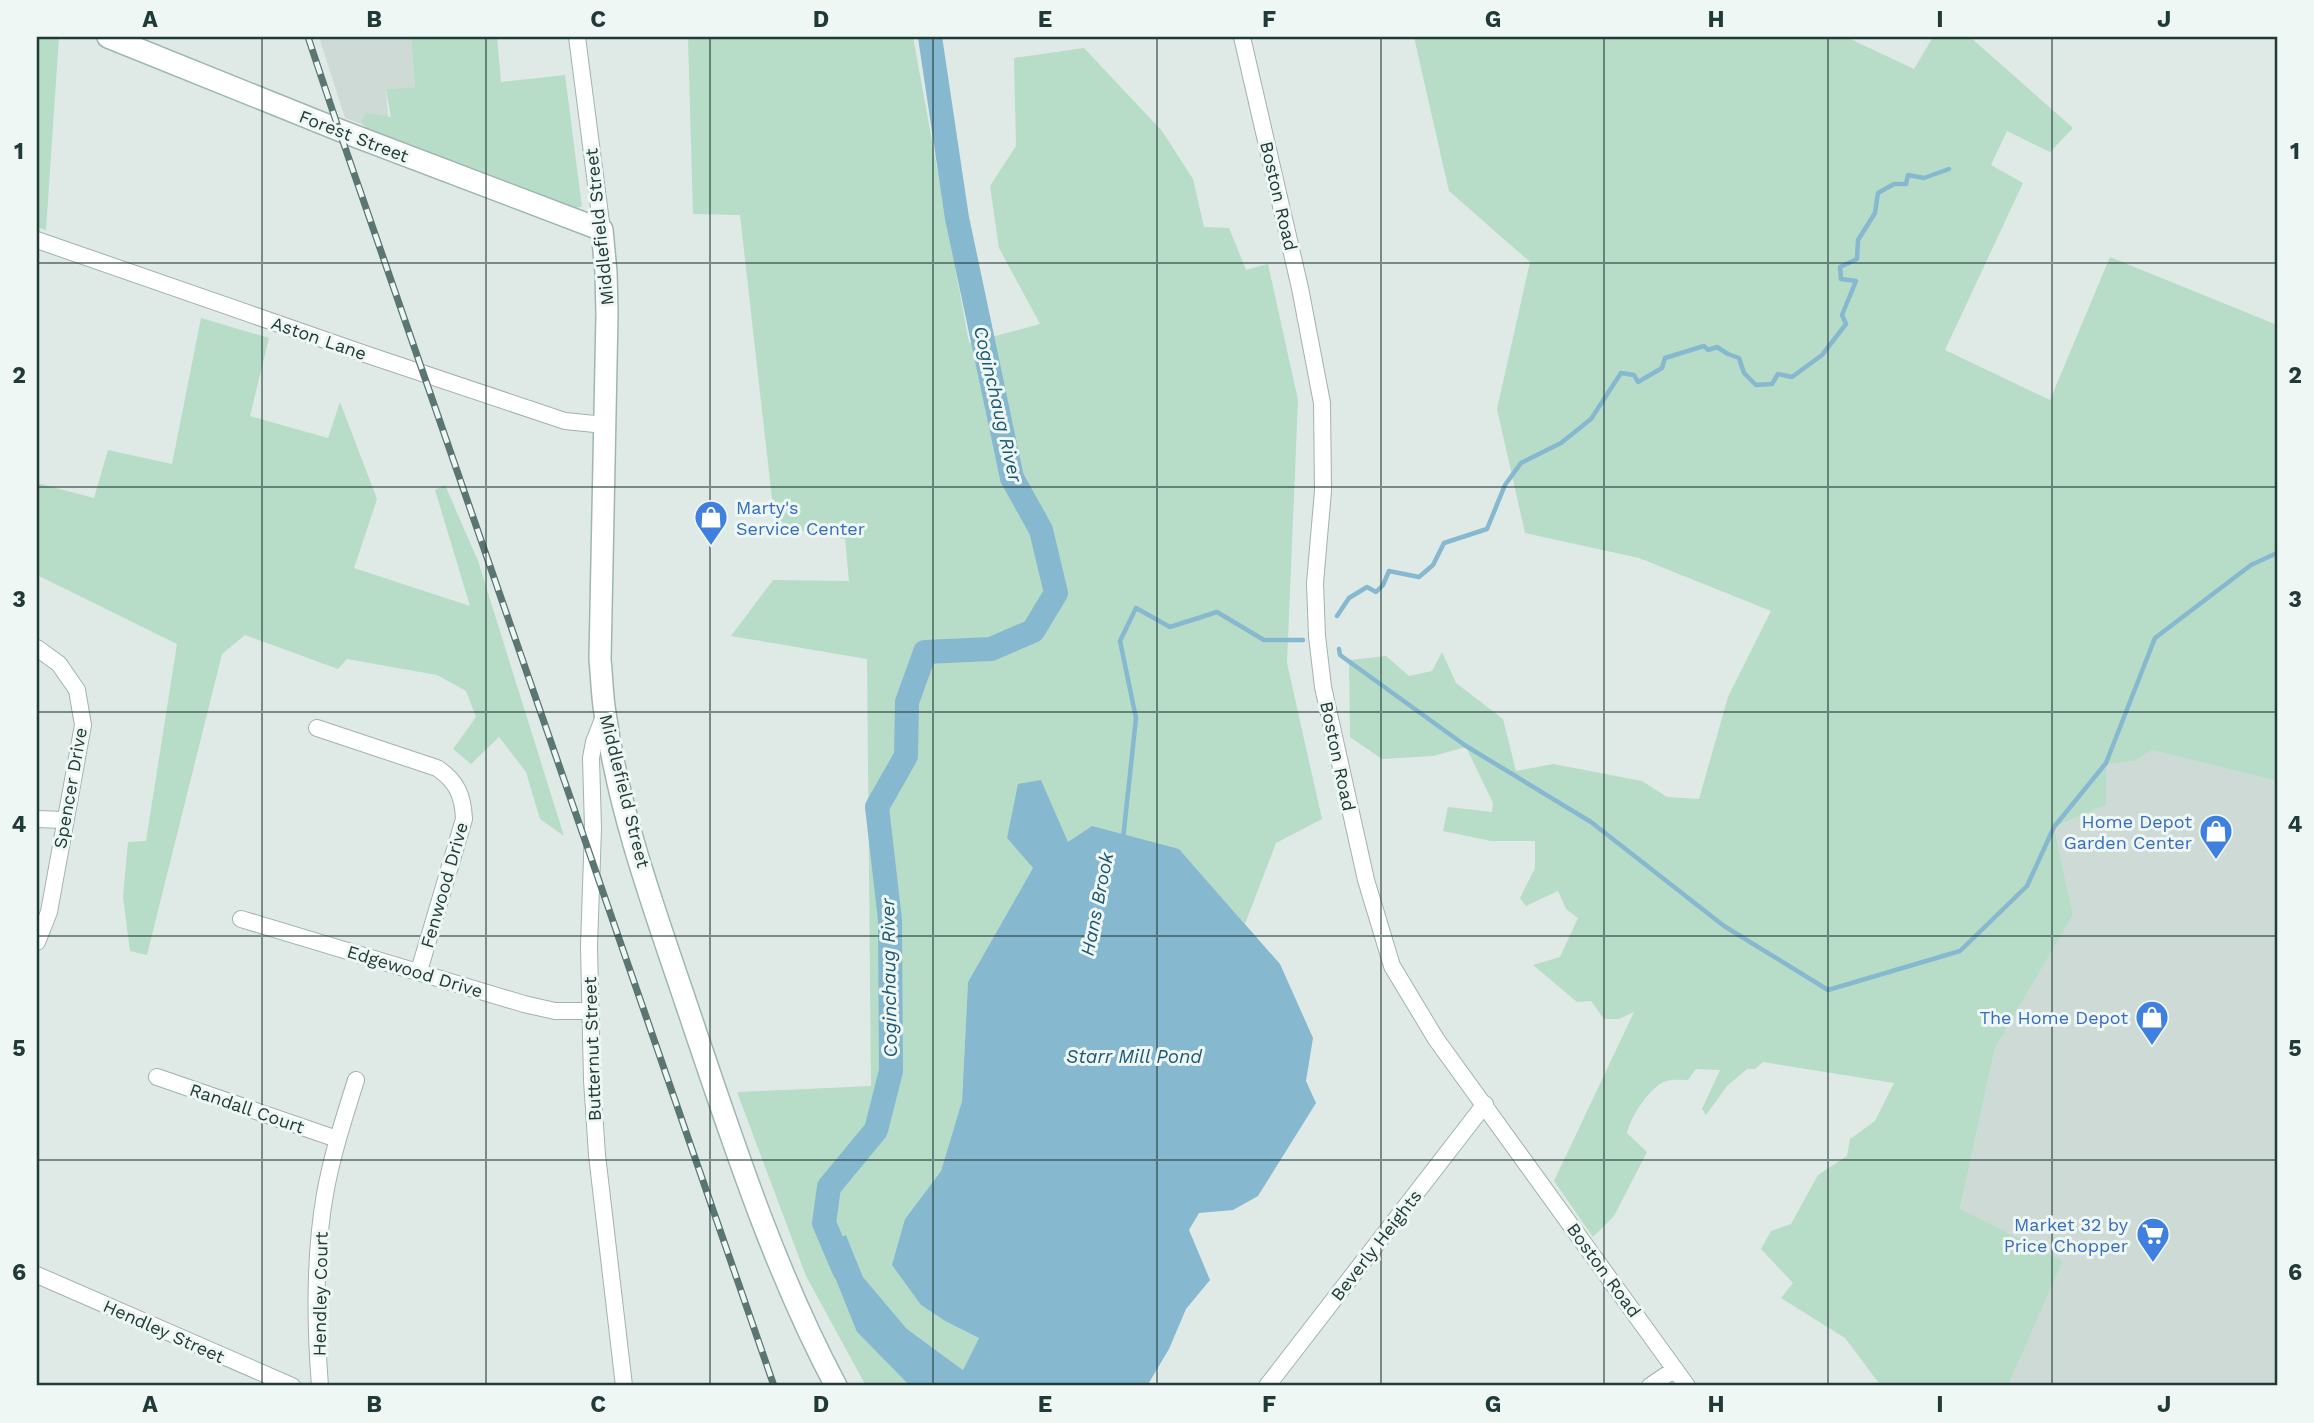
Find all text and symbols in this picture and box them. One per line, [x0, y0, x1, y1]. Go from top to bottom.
text: A [142, 6, 158, 33]
text: B [366, 6, 382, 33]
text: C [590, 6, 606, 33]
text: D [813, 6, 829, 33]
text: E [1038, 6, 1052, 33]
text: F [1262, 6, 1276, 33]
text: G [1485, 6, 1501, 33]
text: H [1707, 6, 1725, 33]
text: I [1936, 6, 1944, 33]
text: J [2157, 6, 2171, 33]
street label: Forest Street [296, 105, 412, 167]
text: 1 [14, 138, 24, 165]
text: 1 [2290, 138, 2300, 165]
street label: Boston Road [1256, 139, 1302, 253]
street label: Middlefield Street [580, 147, 618, 307]
street label: Aston Lane [269, 312, 369, 364]
water label: Coginchaug River [969, 324, 1027, 485]
text: 2 [12, 362, 26, 389]
text: 2 [2288, 362, 2302, 389]
place label: Marty's Service Center [736, 497, 865, 539]
shop icon: Marty's Service Center [692, 498, 730, 547]
text: 3 [12, 586, 26, 613]
text: 3 [2288, 586, 2302, 613]
street label: Boston Road [1316, 699, 1360, 813]
street label: Middlefield Street [596, 712, 654, 871]
street label: Spencer Drive [49, 726, 91, 850]
text: 4 [12, 811, 27, 838]
place label: Home Depot Garden Center [2064, 811, 2192, 853]
text: 4 [2288, 811, 2303, 838]
shop icon: Home Depot Garden Center [2197, 812, 2235, 861]
street label: Fenwood Drive [416, 820, 472, 950]
water label: Hans Brook [1076, 850, 1118, 958]
water label: Coginchaug River [876, 897, 902, 1058]
street label: Edgewood Drive [345, 940, 485, 1002]
street label: Butternut Street [579, 976, 605, 1122]
shop icon: The Home Depot [2133, 998, 2171, 1047]
place label: The Home Depot [1979, 1007, 2128, 1028]
text: 5 [12, 1035, 26, 1062]
text: 5 [2288, 1035, 2302, 1062]
water label: Starr Mill Pond [1066, 1045, 1203, 1068]
street label: Randall Court [187, 1079, 308, 1138]
street label: Beverly Heights [1326, 1185, 1426, 1305]
place label: Market 32 by Price Chopper [2004, 1214, 2129, 1256]
supermarket icon: Market 32 by Price Chopper [2134, 1215, 2172, 1264]
street label: Boston Road [1563, 1219, 1645, 1321]
street label: Hendley Court [308, 1231, 332, 1357]
text: 6 [12, 1259, 26, 1286]
text: 6 [2288, 1259, 2302, 1286]
street label: Hendley Street [100, 1295, 228, 1367]
text: A [142, 1391, 158, 1418]
text: B [366, 1391, 382, 1418]
text: C [590, 1391, 606, 1418]
text: D [813, 1391, 829, 1418]
text: E [1038, 1391, 1052, 1418]
text: F [1262, 1391, 1276, 1418]
text: G [1485, 1391, 1501, 1418]
text: H [1707, 1391, 1725, 1418]
text: I [1936, 1391, 1944, 1418]
text: J [2157, 1391, 2171, 1418]

